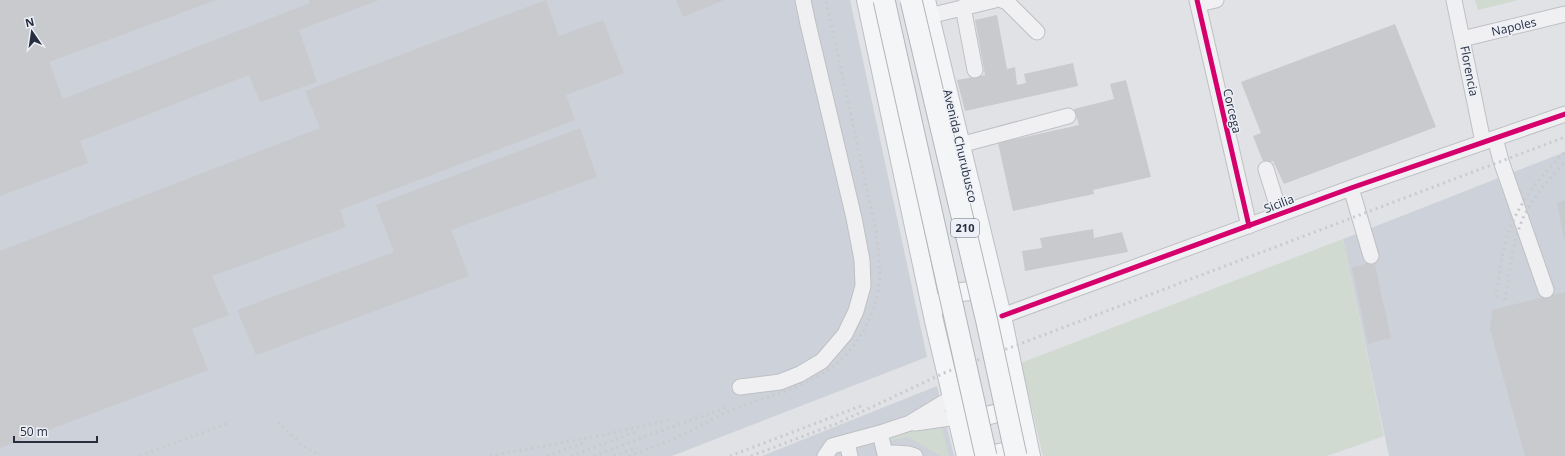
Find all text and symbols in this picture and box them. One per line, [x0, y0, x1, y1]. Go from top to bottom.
north arrow [12, 12, 52, 52]
text: N [24, 13, 36, 30]
street label: Napoles [1490, 13, 1538, 40]
street label: Florencia [1456, 44, 1483, 98]
street label: Corcega [1219, 87, 1246, 135]
street label: Avenida Churubusco [939, 88, 982, 204]
street label: Sicilia [1261, 190, 1296, 217]
road number: 210 [951, 219, 979, 237]
scale bar [14, 418, 97, 444]
text: 50 m [20, 423, 48, 440]

